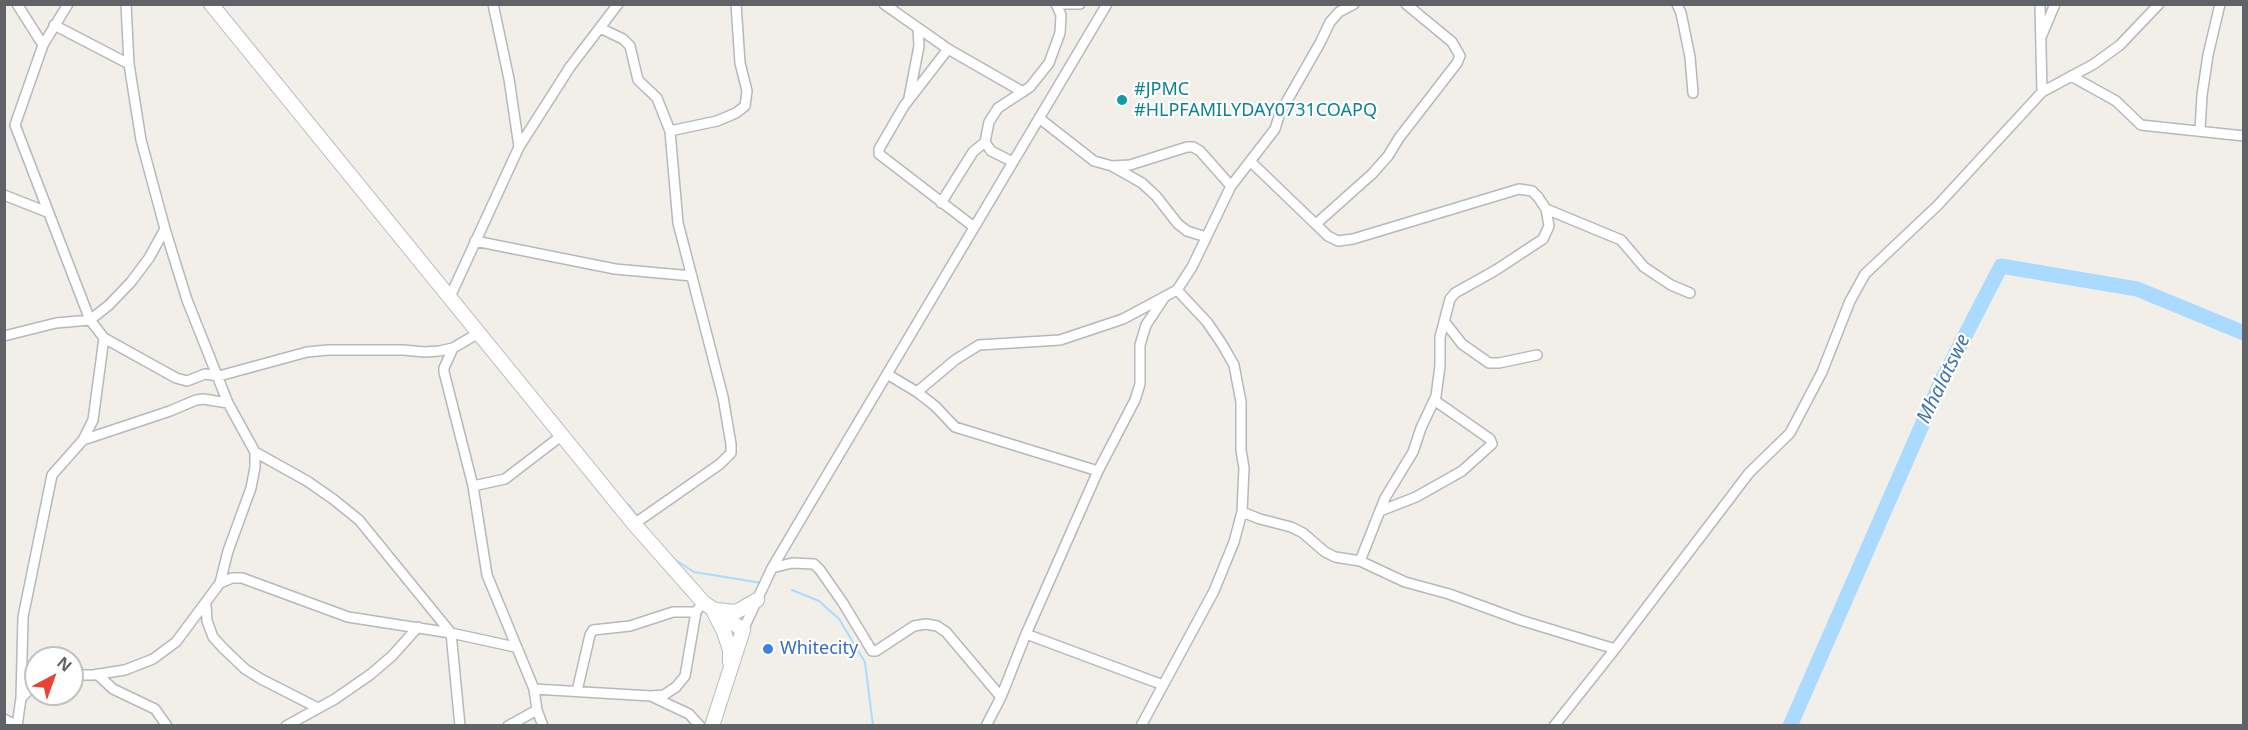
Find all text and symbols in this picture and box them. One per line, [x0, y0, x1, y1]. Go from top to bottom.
place label: #JPMC #HLPFAMILYDAY0731COAPQ [1134, 79, 1377, 122]
marker: #JPMC #HLPFAMILYDAY0731COAPQ [1115, 93, 1129, 107]
water label: Mhalatswe [1912, 331, 1976, 427]
place label: Whitecity [780, 638, 858, 660]
marker: Whitecity [761, 642, 775, 656]
north arrow [24, 646, 84, 706]
text: N [52, 651, 77, 676]

